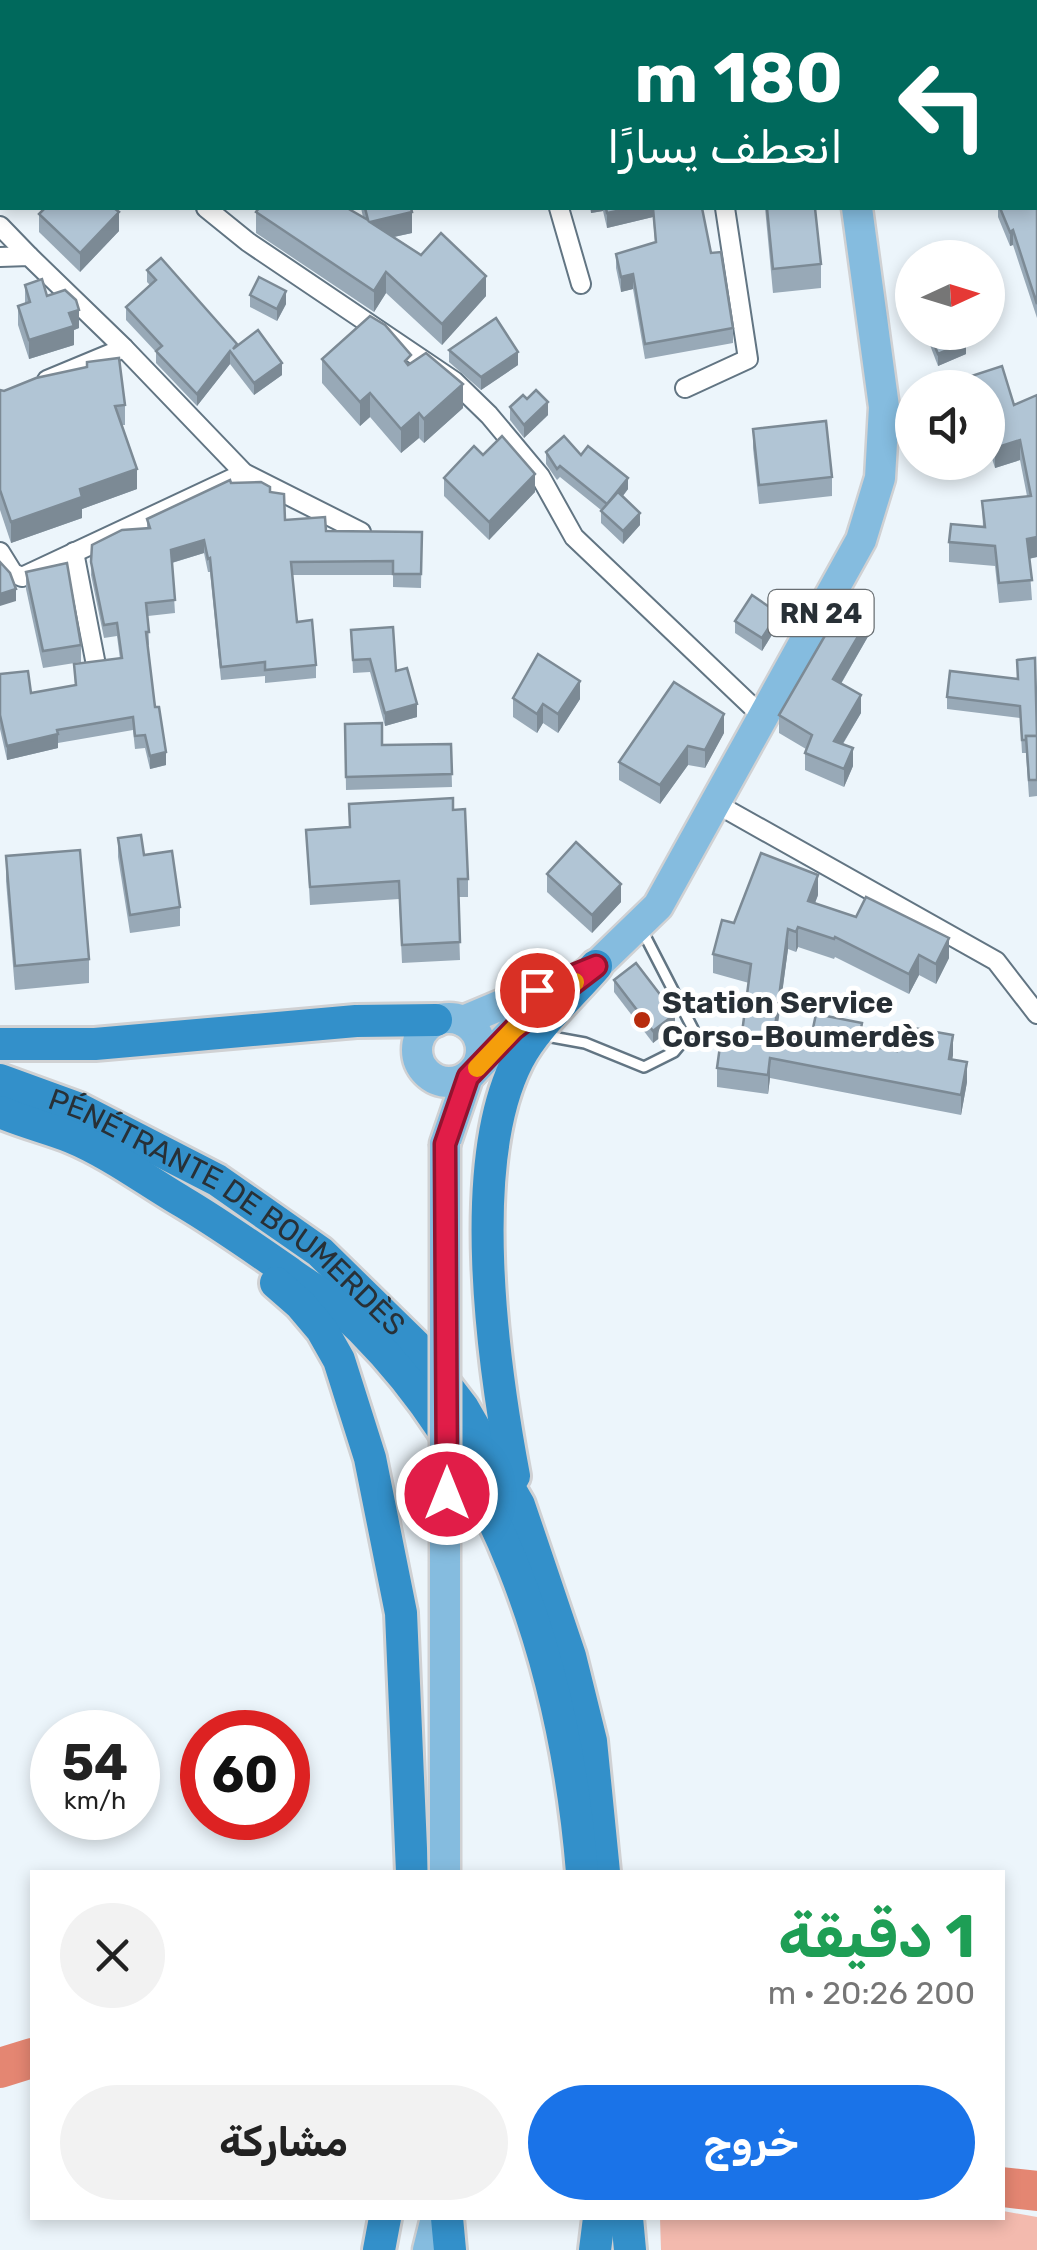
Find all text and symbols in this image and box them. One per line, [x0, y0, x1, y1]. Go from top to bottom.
text: 180 m [634, 37, 843, 120]
icon: left [878, 40, 1008, 170]
text: انعطف يسارًا [607, 121, 843, 174]
north arrow [895, 240, 1005, 350]
map controls [895, 240, 1005, 480]
button: sound [895, 370, 1005, 480]
road number: RN 24 [768, 590, 874, 636]
pin [495, 948, 580, 1033]
icon: arrive [510, 963, 565, 1018]
place label: Station Service Corso-Boumerdès [662, 985, 935, 1055]
marker: Station Service Corso-Boumerdès [631, 1009, 653, 1031]
street label: PÉNÉTRANTE DE BOUMERDÈS [44, 1081, 413, 1343]
position arrow [395, 1442, 499, 1546]
speed limit sign: 60 [180, 1710, 310, 1840]
text: 54 [62, 1733, 128, 1793]
text: km/h [64, 1786, 126, 1815]
text: 1 دقيقة [778, 1901, 975, 1972]
button: close [60, 1903, 165, 2008]
text: 200 m · 20:26 [768, 1974, 975, 2012]
button: مشاركة [60, 2085, 508, 2200]
button: خروج [528, 2085, 975, 2200]

